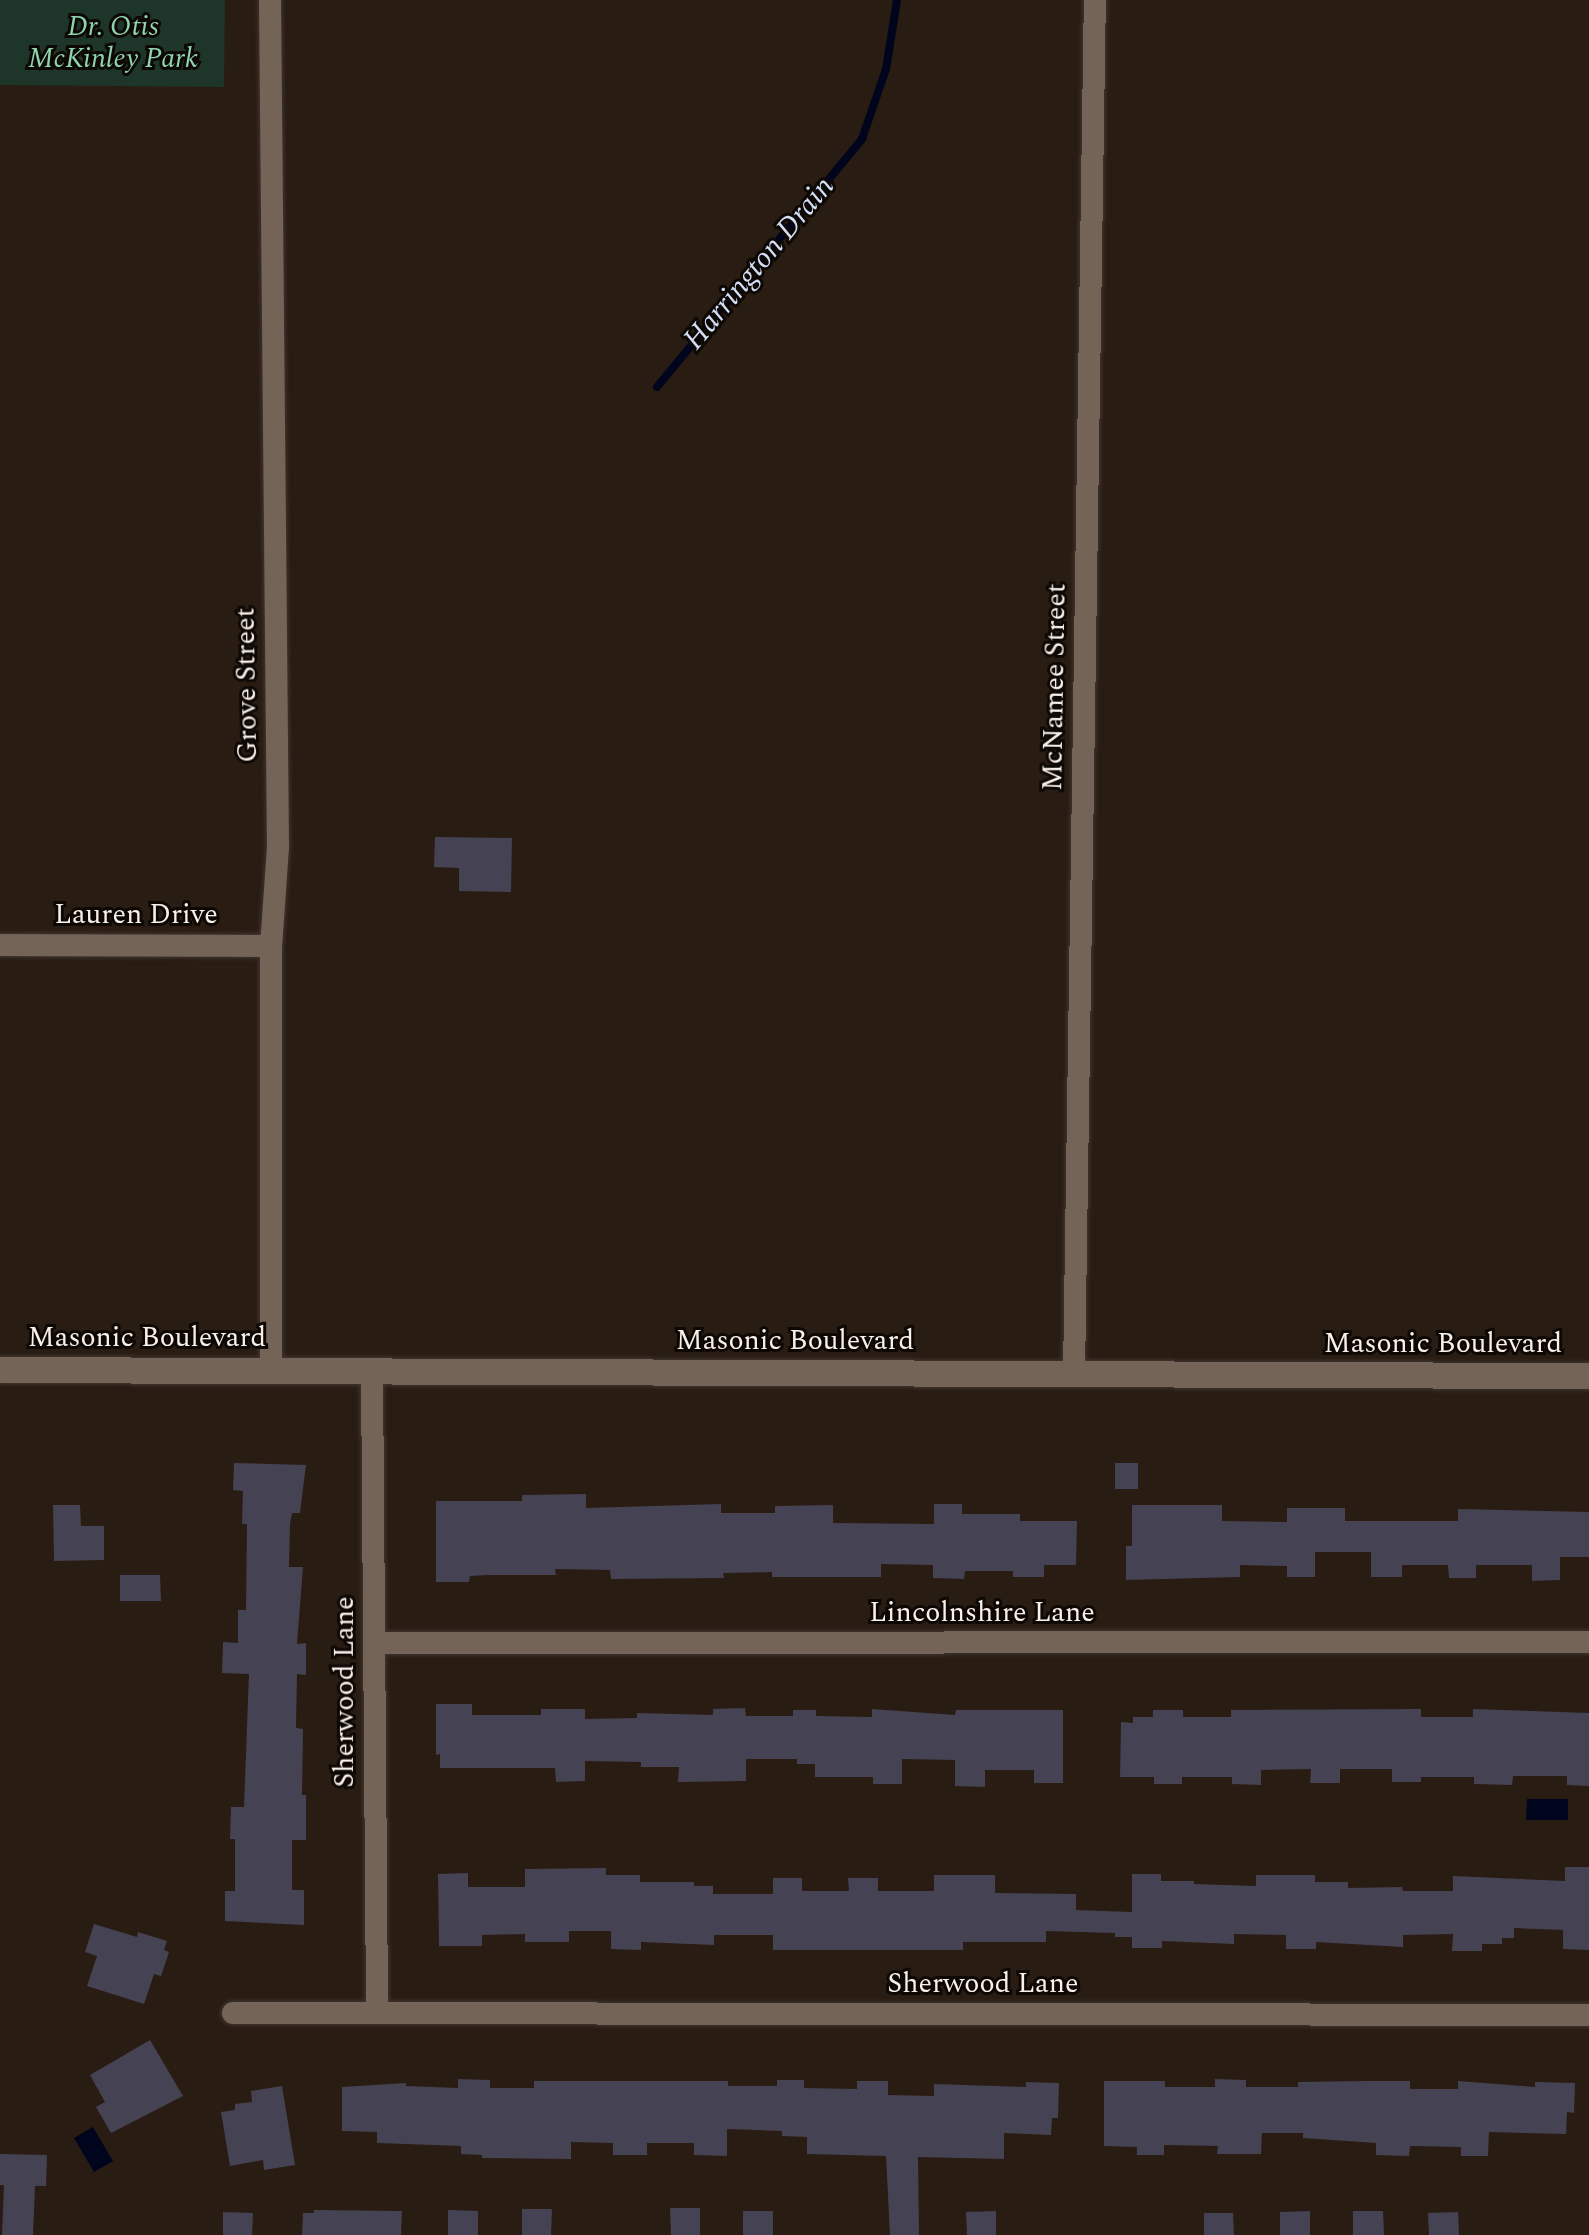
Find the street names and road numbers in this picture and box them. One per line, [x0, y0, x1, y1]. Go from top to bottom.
street label: McNamee Street [1036, 583, 1074, 791]
street label: Grove Street [229, 607, 265, 763]
street label: Lauren Drive [54, 898, 218, 932]
street label: Masonic Boulevard [28, 1321, 266, 1355]
street label: Masonic Boulevard [676, 1324, 914, 1358]
street label: Masonic Boulevard [1324, 1327, 1562, 1361]
street label: Sherwood Lane [328, 1596, 362, 1788]
street label: Lincolnshire Lane [869, 1596, 1095, 1630]
street label: Sherwood Lane [887, 1967, 1079, 2001]

